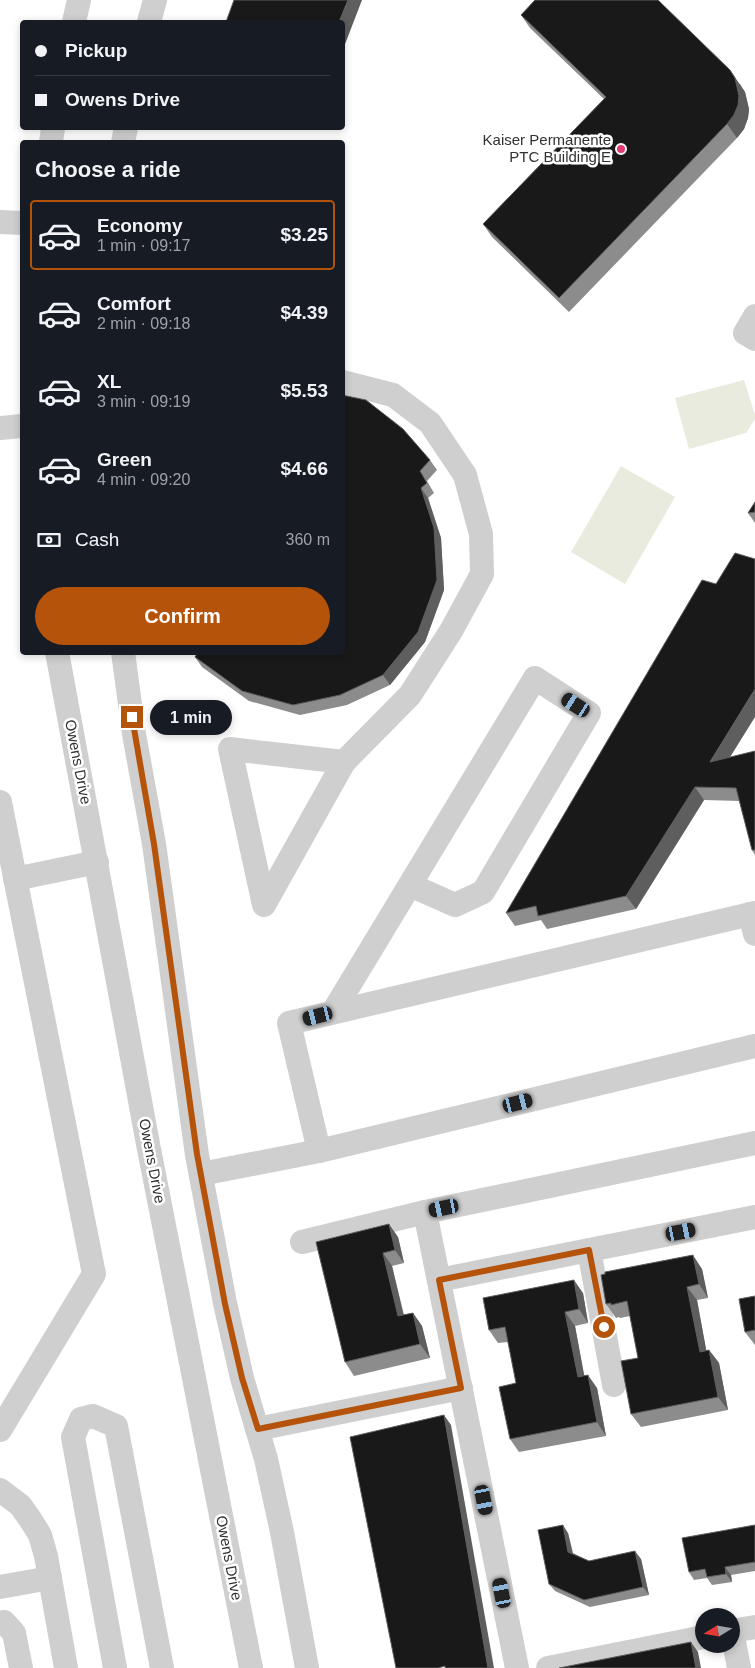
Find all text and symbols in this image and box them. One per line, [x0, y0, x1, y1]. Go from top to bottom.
text: Pickup [65, 40, 127, 61]
text: Owens Drive [65, 89, 180, 110]
place label: Kaiser Permanente PTC Building E [483, 131, 611, 165]
marker: Kaiser Permanente PTC Building E [615, 143, 627, 155]
text: Choose a ride [35, 157, 180, 182]
icon: car [37, 213, 82, 258]
text: Economy [97, 215, 183, 236]
text: $3.25 [280, 224, 328, 245]
text: 1 min · 09:17 [97, 237, 190, 254]
icon: car [37, 291, 82, 336]
text: Comfort [97, 293, 171, 314]
text: $4.39 [280, 302, 328, 323]
text: 2 min · 09:18 [97, 315, 190, 332]
icon: car [37, 369, 82, 414]
text: XL [97, 371, 121, 392]
text: $5.53 [280, 380, 328, 401]
text: 3 min · 09:19 [97, 393, 190, 410]
icon: car [37, 447, 82, 492]
text: Green [97, 449, 152, 470]
text: $4.66 [280, 458, 328, 479]
text: 4 min · 09:20 [97, 471, 190, 488]
icon: cash [35, 526, 63, 554]
text: Cash [75, 529, 119, 550]
text: 360 m [286, 531, 330, 548]
button: Confirm [35, 587, 330, 645]
car [559, 691, 592, 719]
callout: 1 min [150, 700, 232, 734]
route end [121, 706, 143, 728]
text: 1 min [170, 709, 212, 726]
street label: Owens Drive [62, 718, 95, 806]
car [301, 1005, 334, 1027]
car [501, 1092, 534, 1114]
street label: Owens Drive [136, 1117, 169, 1205]
car [427, 1198, 460, 1218]
car [664, 1222, 697, 1242]
route start [593, 1316, 615, 1338]
car [473, 1484, 494, 1516]
street label: Owens Drive [213, 1514, 246, 1602]
car [491, 1577, 512, 1609]
north arrow [695, 1608, 740, 1652]
map controls [695, 1608, 740, 1653]

